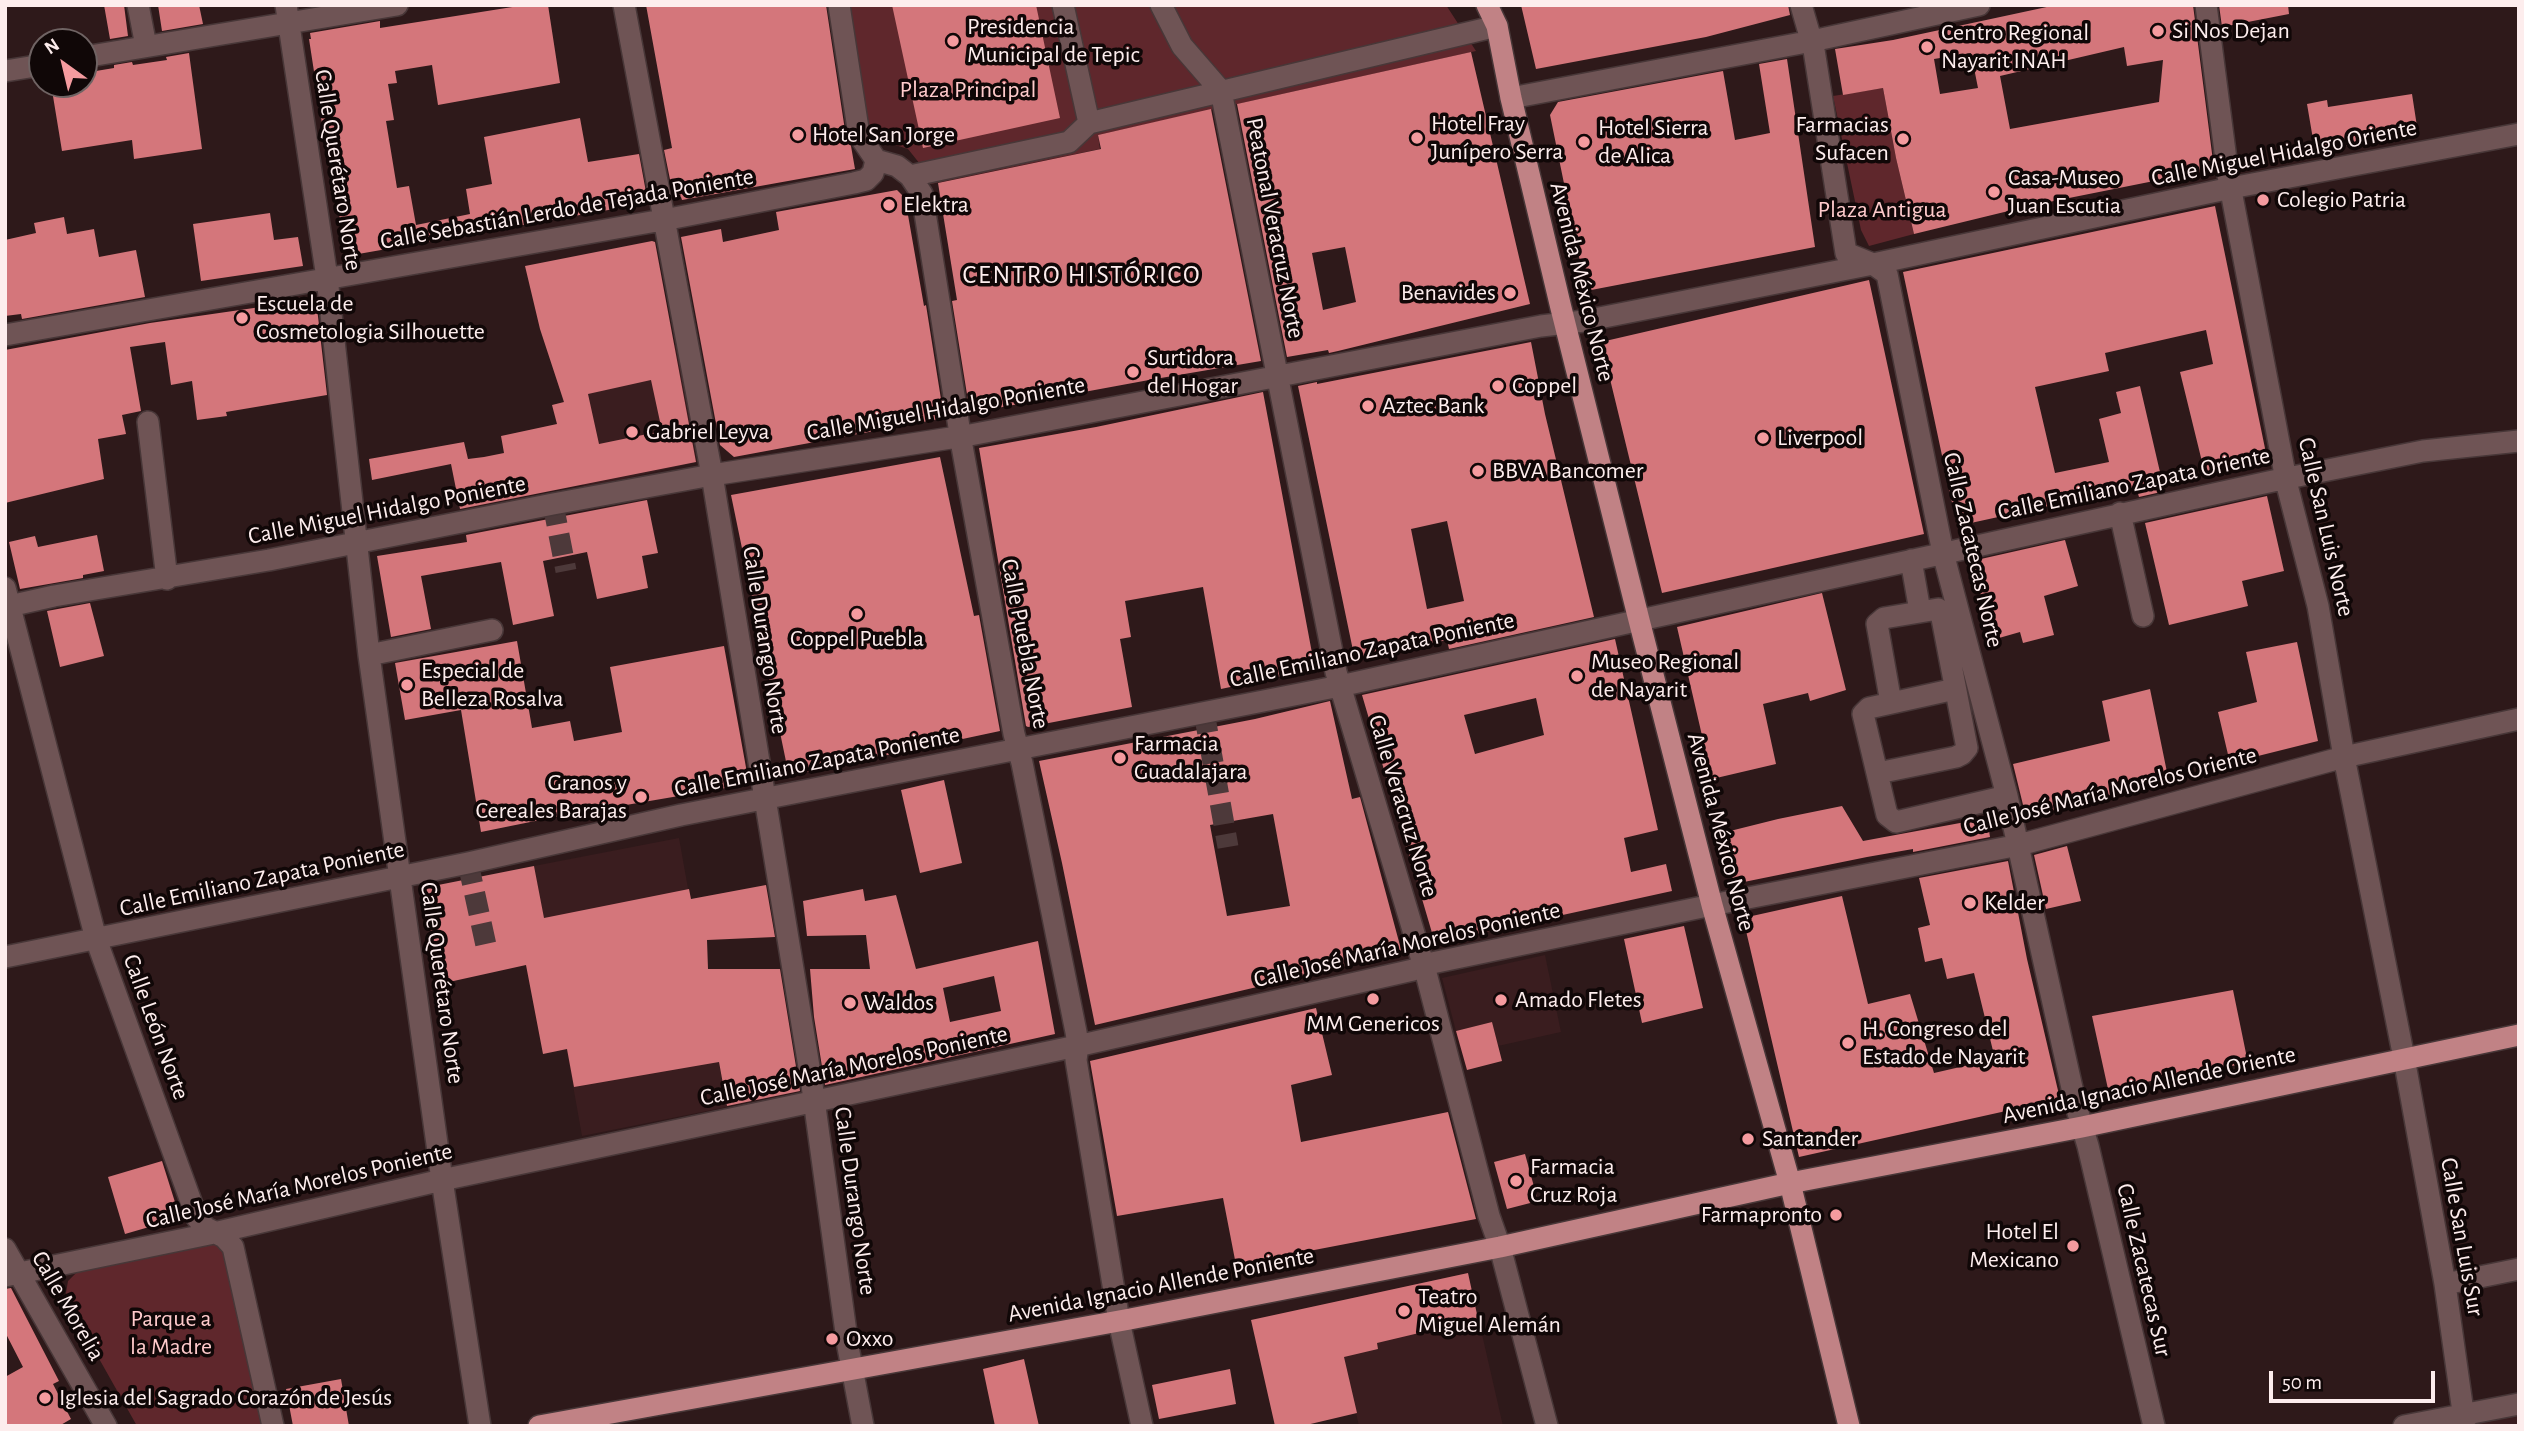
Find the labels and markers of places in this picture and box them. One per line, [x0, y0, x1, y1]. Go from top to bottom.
place label: Presidencia Municipal de Tepic [967, 13, 1140, 69]
place label: Si Nos Dejan [2172, 17, 2290, 45]
place label: Centro Regional Nayarit INAH [1941, 19, 2089, 75]
marker: Si Nos Dejan [2150, 23, 2166, 39]
marker: Presidencia Municipal de Tepic [945, 33, 961, 49]
marker: Centro Regional Nayarit INAH [1919, 39, 1935, 55]
place label: Hotel Fray Junípero Serra [1431, 110, 1563, 166]
place label: Farmacias Sufacen [1795, 111, 1889, 167]
place label: Hotel Sierra de Alica [1598, 114, 1709, 170]
place label: Hotel San Jorge [812, 121, 955, 149]
marker: Hotel San Jorge [790, 127, 806, 143]
marker: Hotel Fray Junípero Serra [1409, 130, 1425, 146]
marker: Farmacias Sufacen [1895, 131, 1911, 147]
marker: Hotel Sierra de Alica [1576, 134, 1592, 150]
place label: Casa-Museo Juan Escutia [2008, 164, 2121, 220]
marker: Casa-Museo Juan Escutia [1986, 184, 2002, 200]
place label: Colegio Patria [2277, 186, 2406, 214]
place label: Elektra [903, 191, 969, 219]
marker: Colegio Patria [2255, 192, 2271, 208]
marker: Elektra [881, 197, 897, 213]
place label: Benavides [1401, 279, 1496, 307]
marker: Benavides [1502, 285, 1518, 301]
place label: Escuela de Cosmetologia Silhouette [256, 290, 485, 346]
marker: Escuela de Cosmetologia Silhouette [234, 310, 250, 326]
place label: Surtidora del Hogar [1147, 344, 1238, 400]
marker: Surtidora del Hogar [1125, 364, 1141, 380]
place label: Coppel [1512, 372, 1577, 400]
marker: Coppel [1490, 378, 1506, 394]
place label: Aztec Bank [1382, 392, 1484, 420]
marker: Aztec Bank [1360, 398, 1376, 414]
place label: Gabriel Leyva [646, 418, 770, 446]
marker: Gabriel Leyva [624, 424, 640, 440]
place label: Liverpool [1777, 424, 1863, 452]
marker: Liverpool [1755, 430, 1771, 446]
place label: BBVA Bancomer [1492, 457, 1644, 485]
marker: BBVA Bancomer [1470, 463, 1486, 479]
marker: Coppel Puebla [849, 606, 865, 622]
place label: Coppel Puebla [790, 625, 924, 653]
place label: Museo Regional de Nayarit [1591, 648, 1739, 704]
place label: Especial de Belleza Rosalva [421, 657, 564, 713]
marker: Museo Regional de Nayarit [1569, 668, 1585, 684]
marker: Especial de Belleza Rosalva [399, 677, 415, 693]
place label: Farmacia Guadalajara [1134, 730, 1248, 786]
marker: Farmacia Guadalajara [1112, 750, 1128, 766]
place label: Granos y Cereales Barajas [476, 769, 627, 825]
marker: Granos y Cereales Barajas [633, 789, 649, 805]
place label: Kelder [1984, 889, 2045, 917]
marker: Kelder [1962, 895, 1978, 911]
place label: Amado Fletes [1515, 986, 1642, 1014]
place label: Waldos [864, 989, 934, 1017]
marker: MM Genericos [1365, 991, 1381, 1007]
marker: Amado Fletes [1493, 992, 1509, 1008]
marker: Waldos [842, 995, 858, 1011]
place label: MM Genericos [1306, 1010, 1440, 1038]
place label: H. Congreso del Estado de Nayarit [1862, 1015, 2025, 1071]
marker: H. Congreso del Estado de Nayarit [1840, 1035, 1856, 1051]
place label: Santander [1762, 1125, 1858, 1153]
marker: Santander [1740, 1131, 1756, 1147]
place label: Farmacia Cruz Roja [1530, 1153, 1618, 1209]
marker: Farmacia Cruz Roja [1508, 1173, 1524, 1189]
place label: Farmapronto [1701, 1201, 1822, 1229]
marker: Farmapronto [1828, 1207, 1844, 1223]
place label: Hotel El Mexicano [1969, 1218, 2059, 1274]
marker: Hotel El Mexicano [2065, 1238, 2081, 1254]
place label: Teatro Miguel Alemán [1418, 1283, 1561, 1339]
marker: Teatro Miguel Alemán [1396, 1303, 1412, 1319]
place label: Oxxo [846, 1325, 894, 1353]
marker: Oxxo [824, 1331, 840, 1347]
place label: Iglesia del Sagrado Corazón de Jesús [59, 1384, 392, 1412]
marker: Iglesia del Sagrado Corazón de Jesús [37, 1390, 53, 1406]

